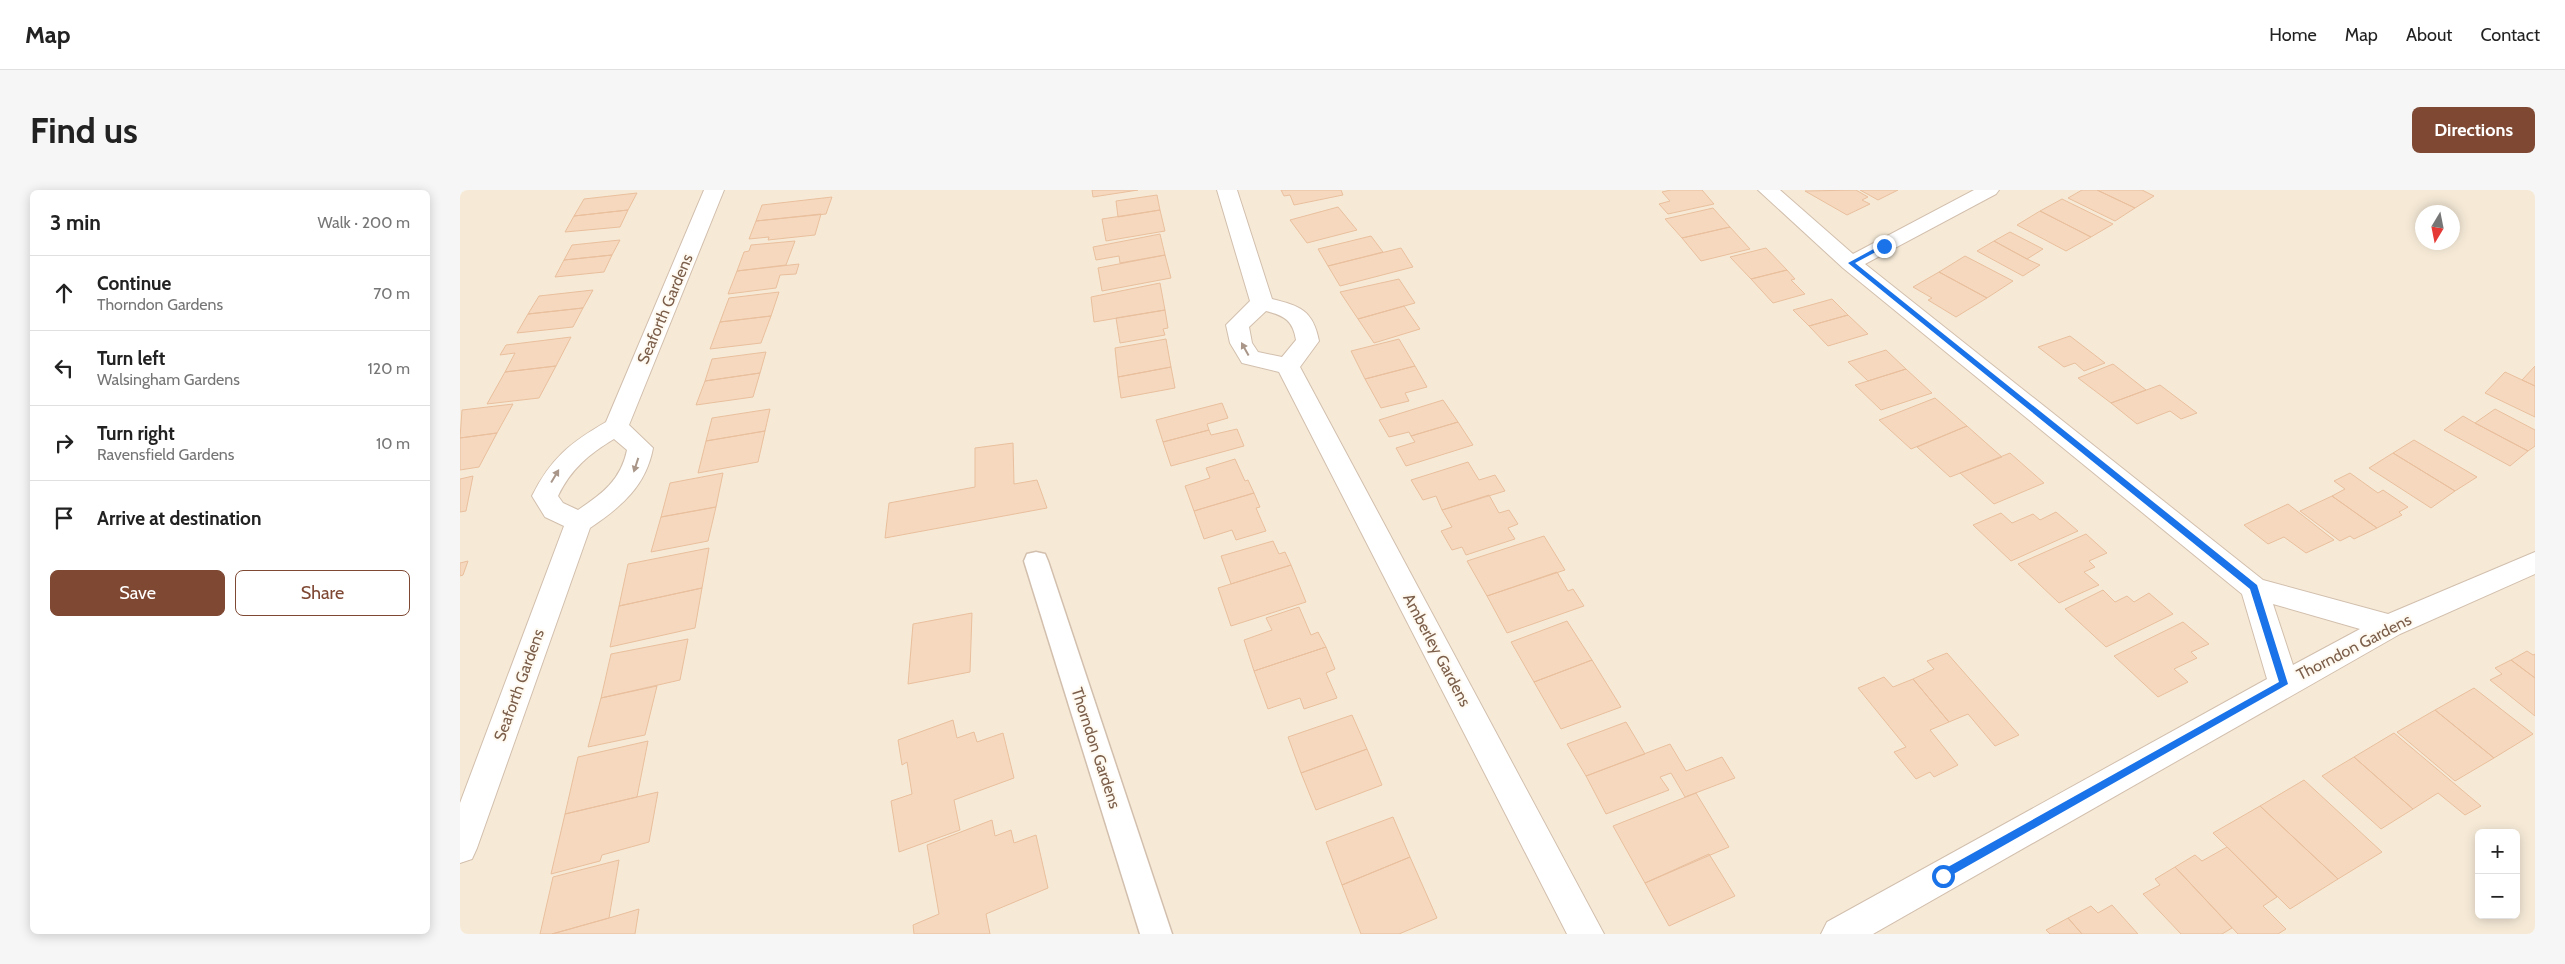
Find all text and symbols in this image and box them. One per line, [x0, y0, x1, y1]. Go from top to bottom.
text: Map [25, 20, 71, 49]
text: Home [2269, 24, 2317, 46]
text: Map [2345, 24, 2378, 46]
text: About [2406, 24, 2452, 46]
text: Contact [2480, 24, 2540, 46]
button: Directions [2412, 107, 2535, 153]
text: Find us [30, 109, 138, 152]
north arrow [2415, 205, 2460, 250]
text: 3 min [50, 210, 101, 235]
text: Walk · 200 m [318, 213, 410, 232]
route end [1873, 235, 1896, 258]
street label: Seaforth Gardens [633, 251, 697, 367]
text: Continue [97, 272, 171, 295]
icon: ahead [50, 279, 78, 307]
text: 70 m [373, 284, 410, 303]
text: Thorndon Gardens [97, 295, 223, 314]
one-way arrow [1241, 342, 1249, 357]
text: Turn left [97, 347, 165, 370]
icon: left [50, 354, 78, 382]
text: 120 m [368, 359, 410, 378]
text: Walsingham Gardens [97, 370, 240, 389]
text: Turn right [97, 422, 175, 445]
icon: right [50, 429, 78, 457]
text: 10 m [376, 434, 410, 453]
text: Ravensfield Gardens [97, 445, 234, 464]
one-way arrow [632, 457, 640, 472]
one-way arrow [551, 469, 559, 484]
icon: arrive [50, 504, 78, 532]
text: Arrive at destination [97, 507, 261, 530]
button: Save [50, 570, 225, 616]
button: Share [235, 570, 410, 616]
street label: Amberley Gardens [1399, 590, 1475, 710]
street label: Thorndon Gardens [2294, 610, 2415, 684]
street label: Seaforth Gardens [490, 626, 548, 744]
street label: Thorndon Gardens [1067, 685, 1125, 811]
map controls [2475, 829, 2520, 919]
button: + [2475, 829, 2520, 874]
route start [1932, 865, 1955, 888]
button: − [2475, 874, 2520, 919]

